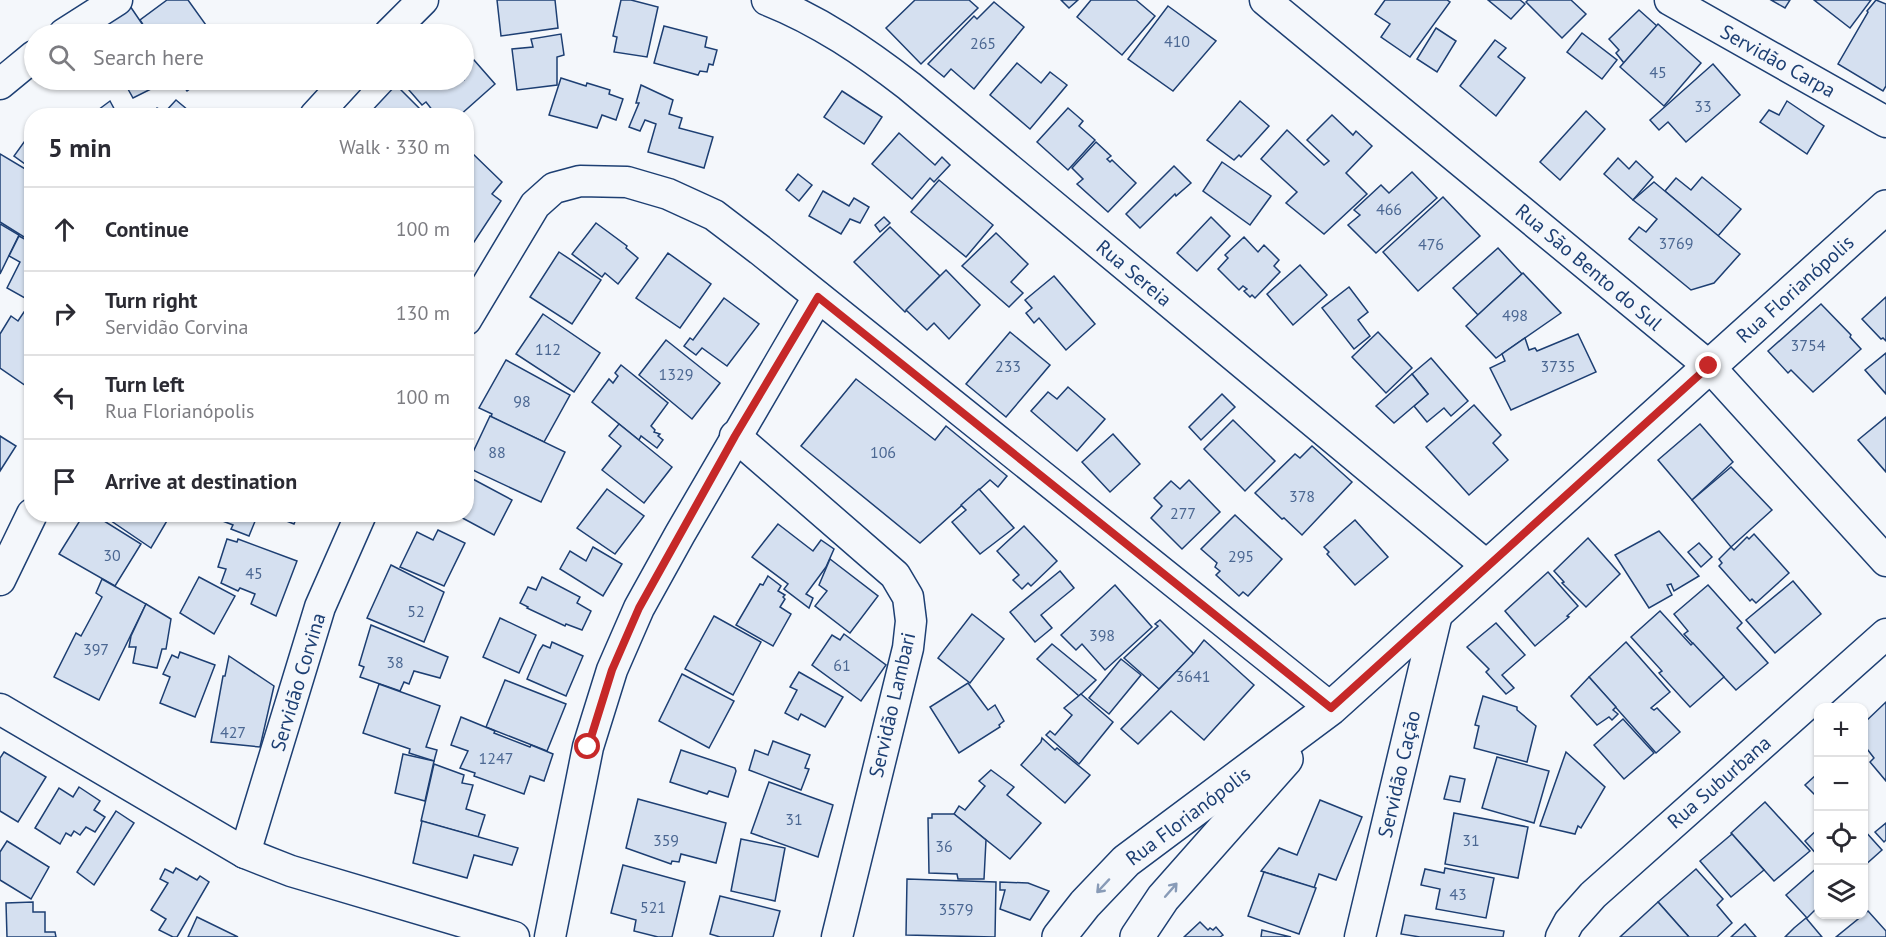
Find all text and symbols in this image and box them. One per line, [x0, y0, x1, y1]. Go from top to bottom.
street label: Servidão Carpa [1716, 19, 1840, 103]
search box [24, 24, 474, 90]
house number: 410 [1164, 31, 1190, 51]
house number: 265 [970, 33, 996, 53]
icon: search [45, 41, 78, 74]
text: Search here [93, 43, 204, 71]
house number: 45 [1649, 62, 1667, 82]
house number: 33 [1694, 96, 1712, 116]
text: 5 min [48, 131, 111, 164]
text: Walk · 330 m [339, 134, 450, 160]
street label: Rua São Bento do Sul [1510, 198, 1668, 336]
house number: 466 [1376, 199, 1402, 219]
icon: ahead [48, 213, 81, 246]
text: Continue [105, 215, 189, 243]
text: 100 m [396, 216, 450, 242]
street label: Rua Florianópolis [1731, 229, 1859, 349]
house number: 3769 [1659, 233, 1693, 253]
street label: Rua Sereia [1091, 234, 1177, 312]
house number: 476 [1418, 234, 1444, 254]
text: Turn right [105, 286, 197, 314]
icon: right [48, 297, 81, 330]
text: 130 m [396, 300, 450, 326]
house number: 498 [1502, 305, 1528, 325]
text: Servidão Corvina [105, 314, 248, 340]
house number: 3754 [1791, 335, 1826, 355]
house number: 112 [535, 339, 561, 359]
route end [1695, 352, 1721, 378]
house number: 233 [995, 356, 1021, 376]
house number: 3735 [1541, 356, 1575, 376]
house number: 1329 [659, 364, 693, 384]
text: Turn left [105, 370, 185, 398]
icon: left [48, 381, 81, 414]
text: 100 m [396, 384, 450, 410]
house number: 98 [513, 391, 531, 411]
text: Rua Florianópolis [105, 398, 255, 424]
house number: 88 [488, 442, 506, 462]
house number: 106 [870, 442, 896, 462]
icon: arrive [48, 465, 81, 498]
text: Arrive at destination [105, 467, 297, 495]
house number: 378 [1289, 486, 1315, 506]
house number: 277 [1170, 503, 1196, 523]
house number: 30 [103, 545, 121, 565]
house number: 295 [1228, 546, 1254, 566]
house number: 45 [245, 563, 263, 583]
house number: 52 [407, 601, 425, 621]
street label: Servidão Corvina [265, 610, 331, 754]
house number: 398 [1089, 625, 1115, 645]
street label: Servidão Lambari [863, 630, 921, 780]
house number: 397 [83, 639, 109, 659]
house number: 38 [386, 652, 404, 672]
house number: 61 [833, 655, 851, 675]
house number: 3641 [1176, 666, 1210, 686]
map controls [1814, 703, 1868, 919]
button: + [1814, 703, 1868, 757]
street label: Servidão Cação [1372, 708, 1426, 840]
house number: 427 [220, 722, 246, 742]
street label: Rua Suburbana [1662, 730, 1776, 834]
route start [574, 733, 600, 759]
house number: 1247 [479, 748, 513, 768]
button: − [1814, 757, 1868, 811]
street label: Rua Florianópolis [1120, 761, 1256, 871]
house number: 31 [785, 809, 803, 829]
button: locate [1814, 811, 1868, 865]
house number: 359 [653, 830, 679, 850]
house number: 31 [1462, 830, 1480, 850]
house number: 36 [935, 836, 953, 856]
button: layers [1814, 865, 1868, 919]
one-way arrow [1096, 878, 1110, 893]
one-way arrow [1164, 882, 1178, 897]
house number: 43 [1449, 884, 1467, 904]
house number: 521 [640, 897, 666, 917]
house number: 3579 [939, 899, 973, 919]

